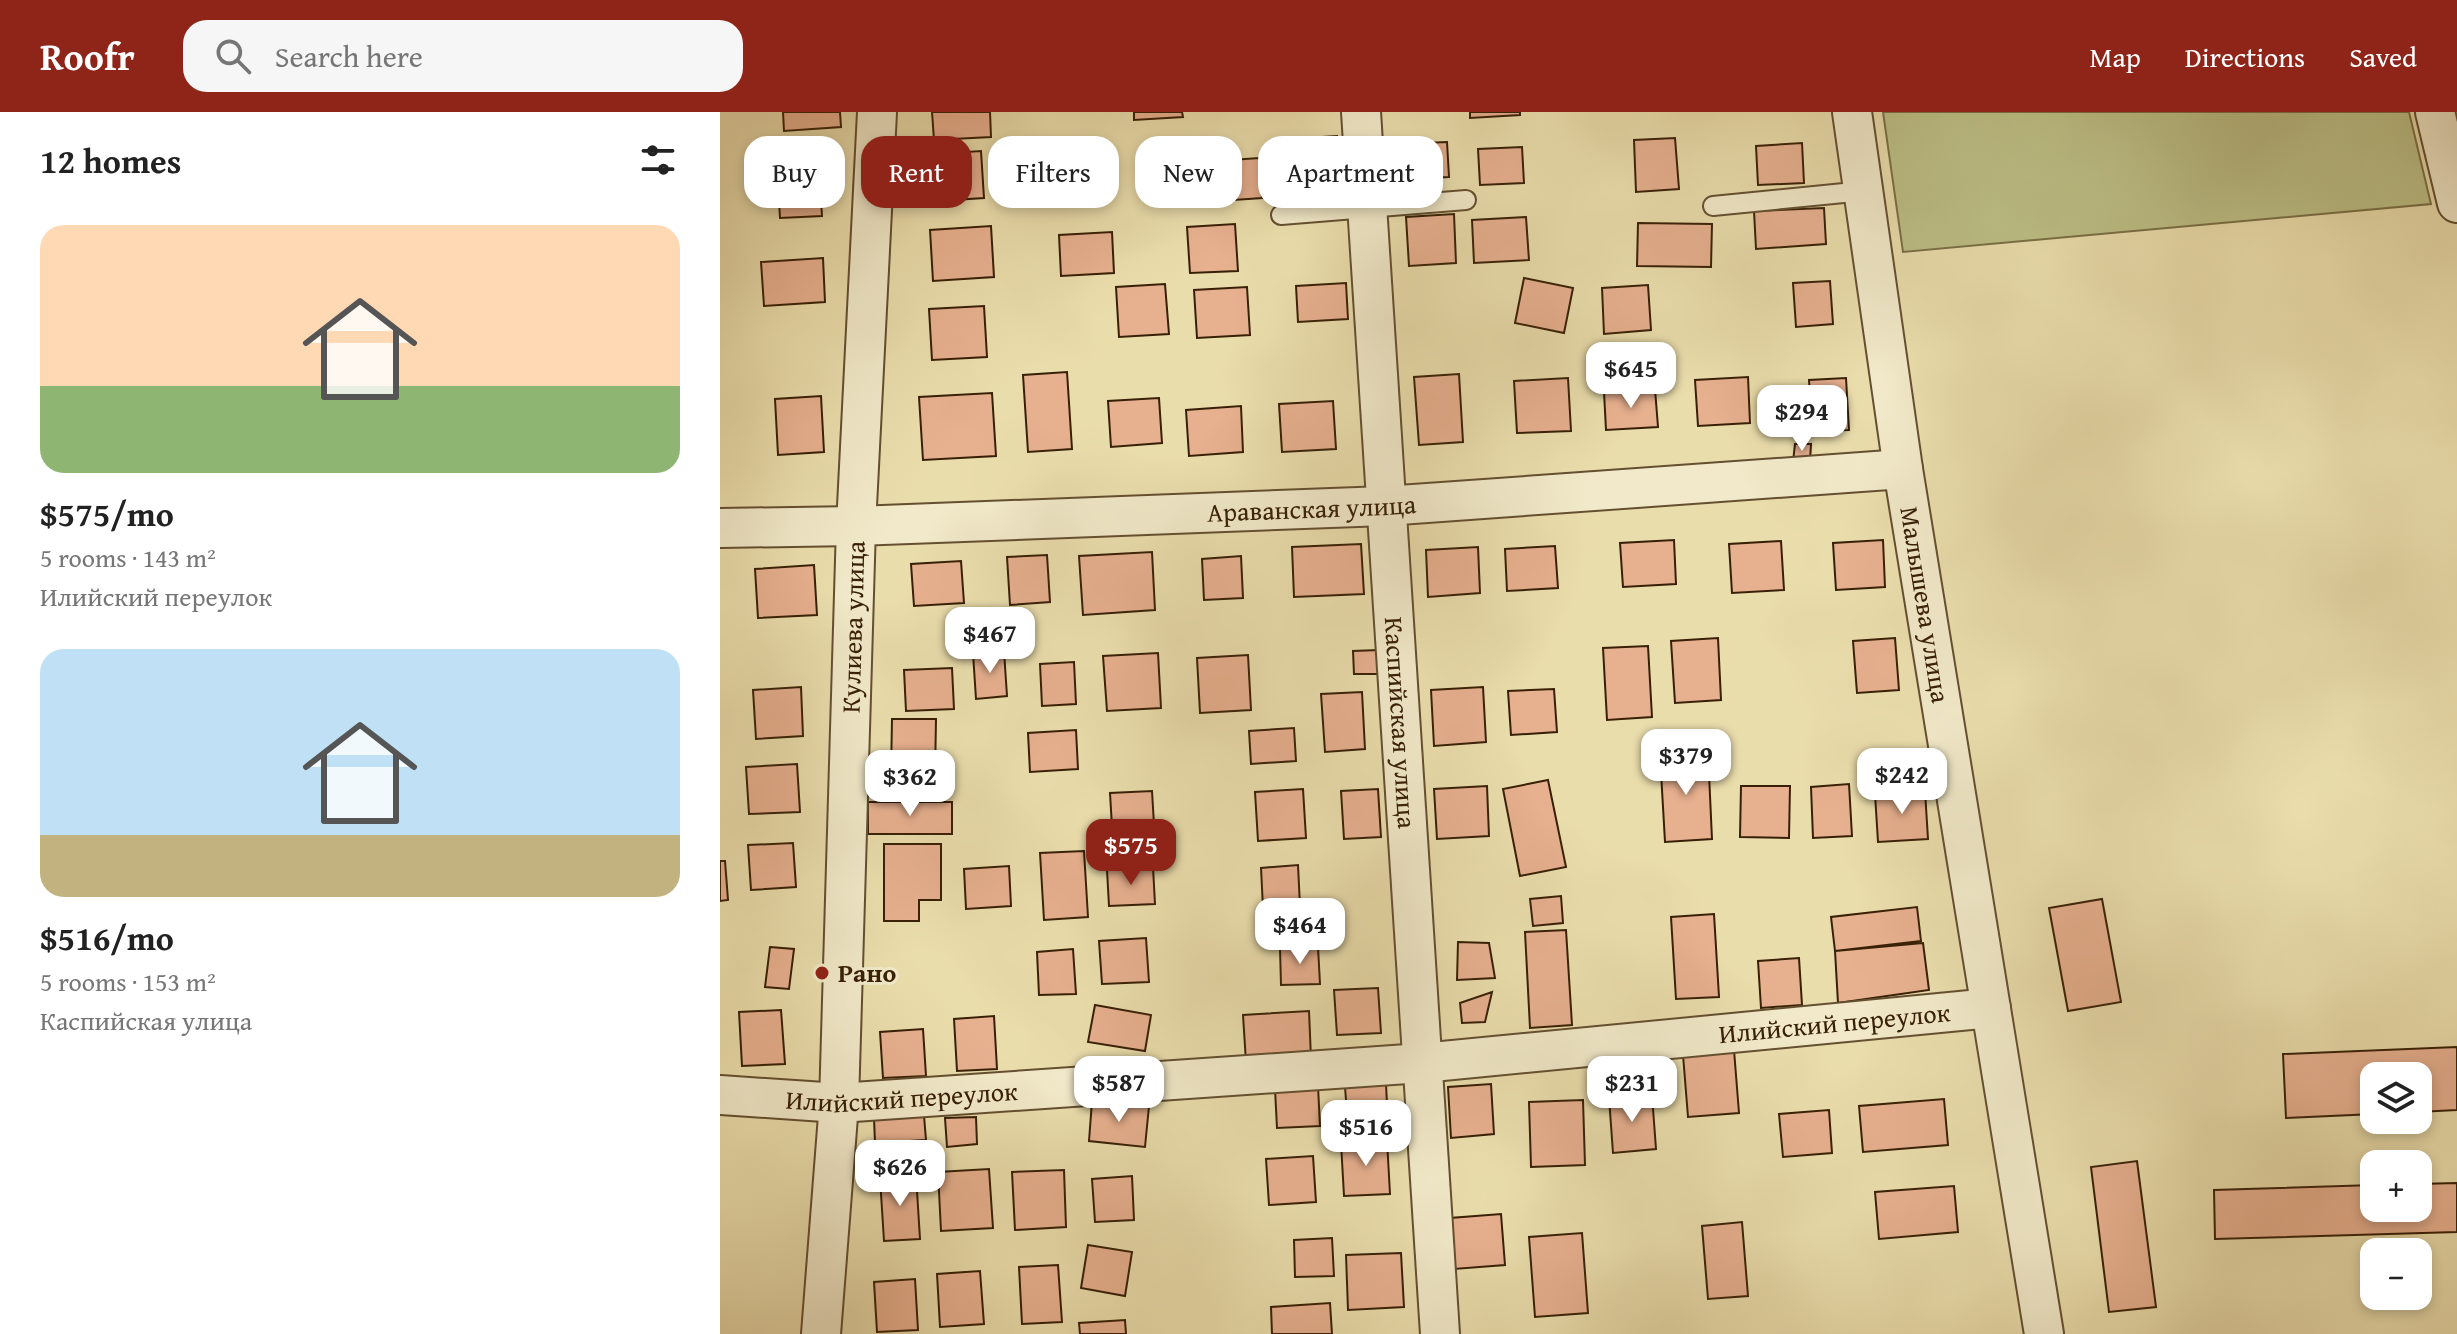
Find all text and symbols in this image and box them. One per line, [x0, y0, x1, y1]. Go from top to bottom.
search box [183, 20, 743, 92]
text: Roofr [40, 28, 135, 84]
icon: search [211, 34, 255, 78]
text: Search here [275, 34, 423, 78]
text: Map [2089, 36, 2141, 77]
text: Directions [2185, 36, 2305, 77]
text: Saved [2349, 36, 2417, 77]
text: 12 homes [40, 136, 181, 185]
chip: Buy [744, 136, 845, 208]
chip: Rent [861, 136, 972, 208]
chip: Filters [988, 136, 1119, 208]
chip: New [1135, 136, 1242, 208]
chip: Apartment [1258, 136, 1443, 208]
icon: filters [636, 138, 680, 182]
icon: home [288, 277, 432, 421]
pin: $645 [1584, 342, 1678, 410]
text: $645 [1604, 348, 1658, 387]
pin: $294 [1755, 385, 1849, 453]
text: $294 [1775, 391, 1829, 430]
street label: Араванская улица [1206, 484, 1418, 532]
text: $575/mo [40, 489, 174, 538]
street label: Малышева улица [1890, 504, 1961, 706]
text: 5 rooms · 143 m² [40, 538, 216, 577]
street label: Кулиева улица [830, 540, 875, 714]
text: Илийский переулок [40, 577, 272, 616]
pin: $467 [943, 607, 1037, 675]
text: $467 [963, 613, 1017, 652]
street label: Каспийская улица [1375, 616, 1427, 830]
icon: home [288, 701, 432, 845]
pin: $379 [1639, 729, 1733, 797]
text: $379 [1659, 735, 1713, 774]
pin: $242 [1855, 748, 1949, 816]
pin: $362 [863, 750, 957, 818]
text: $242 [1875, 754, 1929, 793]
text: $362 [883, 756, 937, 795]
pin: $575 [1084, 819, 1178, 887]
text: $575 [1104, 825, 1158, 864]
pin: $464 [1253, 898, 1347, 966]
text: $464 [1273, 904, 1327, 943]
text: $516/mo [40, 913, 174, 962]
place label: Рано [838, 953, 896, 992]
text: 5 rooms · 153 m² [40, 962, 216, 1001]
marker: Рано [813, 964, 831, 982]
street label: Илийский переулок [1717, 992, 1952, 1053]
text: Каспийская улица [40, 1001, 252, 1040]
pin: $587 [1072, 1056, 1166, 1124]
pin: $231 [1585, 1056, 1679, 1124]
text: $587 [1092, 1062, 1146, 1101]
text: $231 [1605, 1062, 1659, 1101]
map controls [2360, 1062, 2432, 1310]
button: layers [2360, 1062, 2432, 1134]
street label: Илийский переулок [784, 1071, 1019, 1122]
pin: $516 [1319, 1100, 1413, 1168]
text: $516 [1339, 1106, 1393, 1145]
pin: $626 [853, 1140, 947, 1208]
text: $626 [873, 1146, 927, 1185]
button: + [2360, 1150, 2432, 1222]
button: − [2360, 1238, 2432, 1310]

